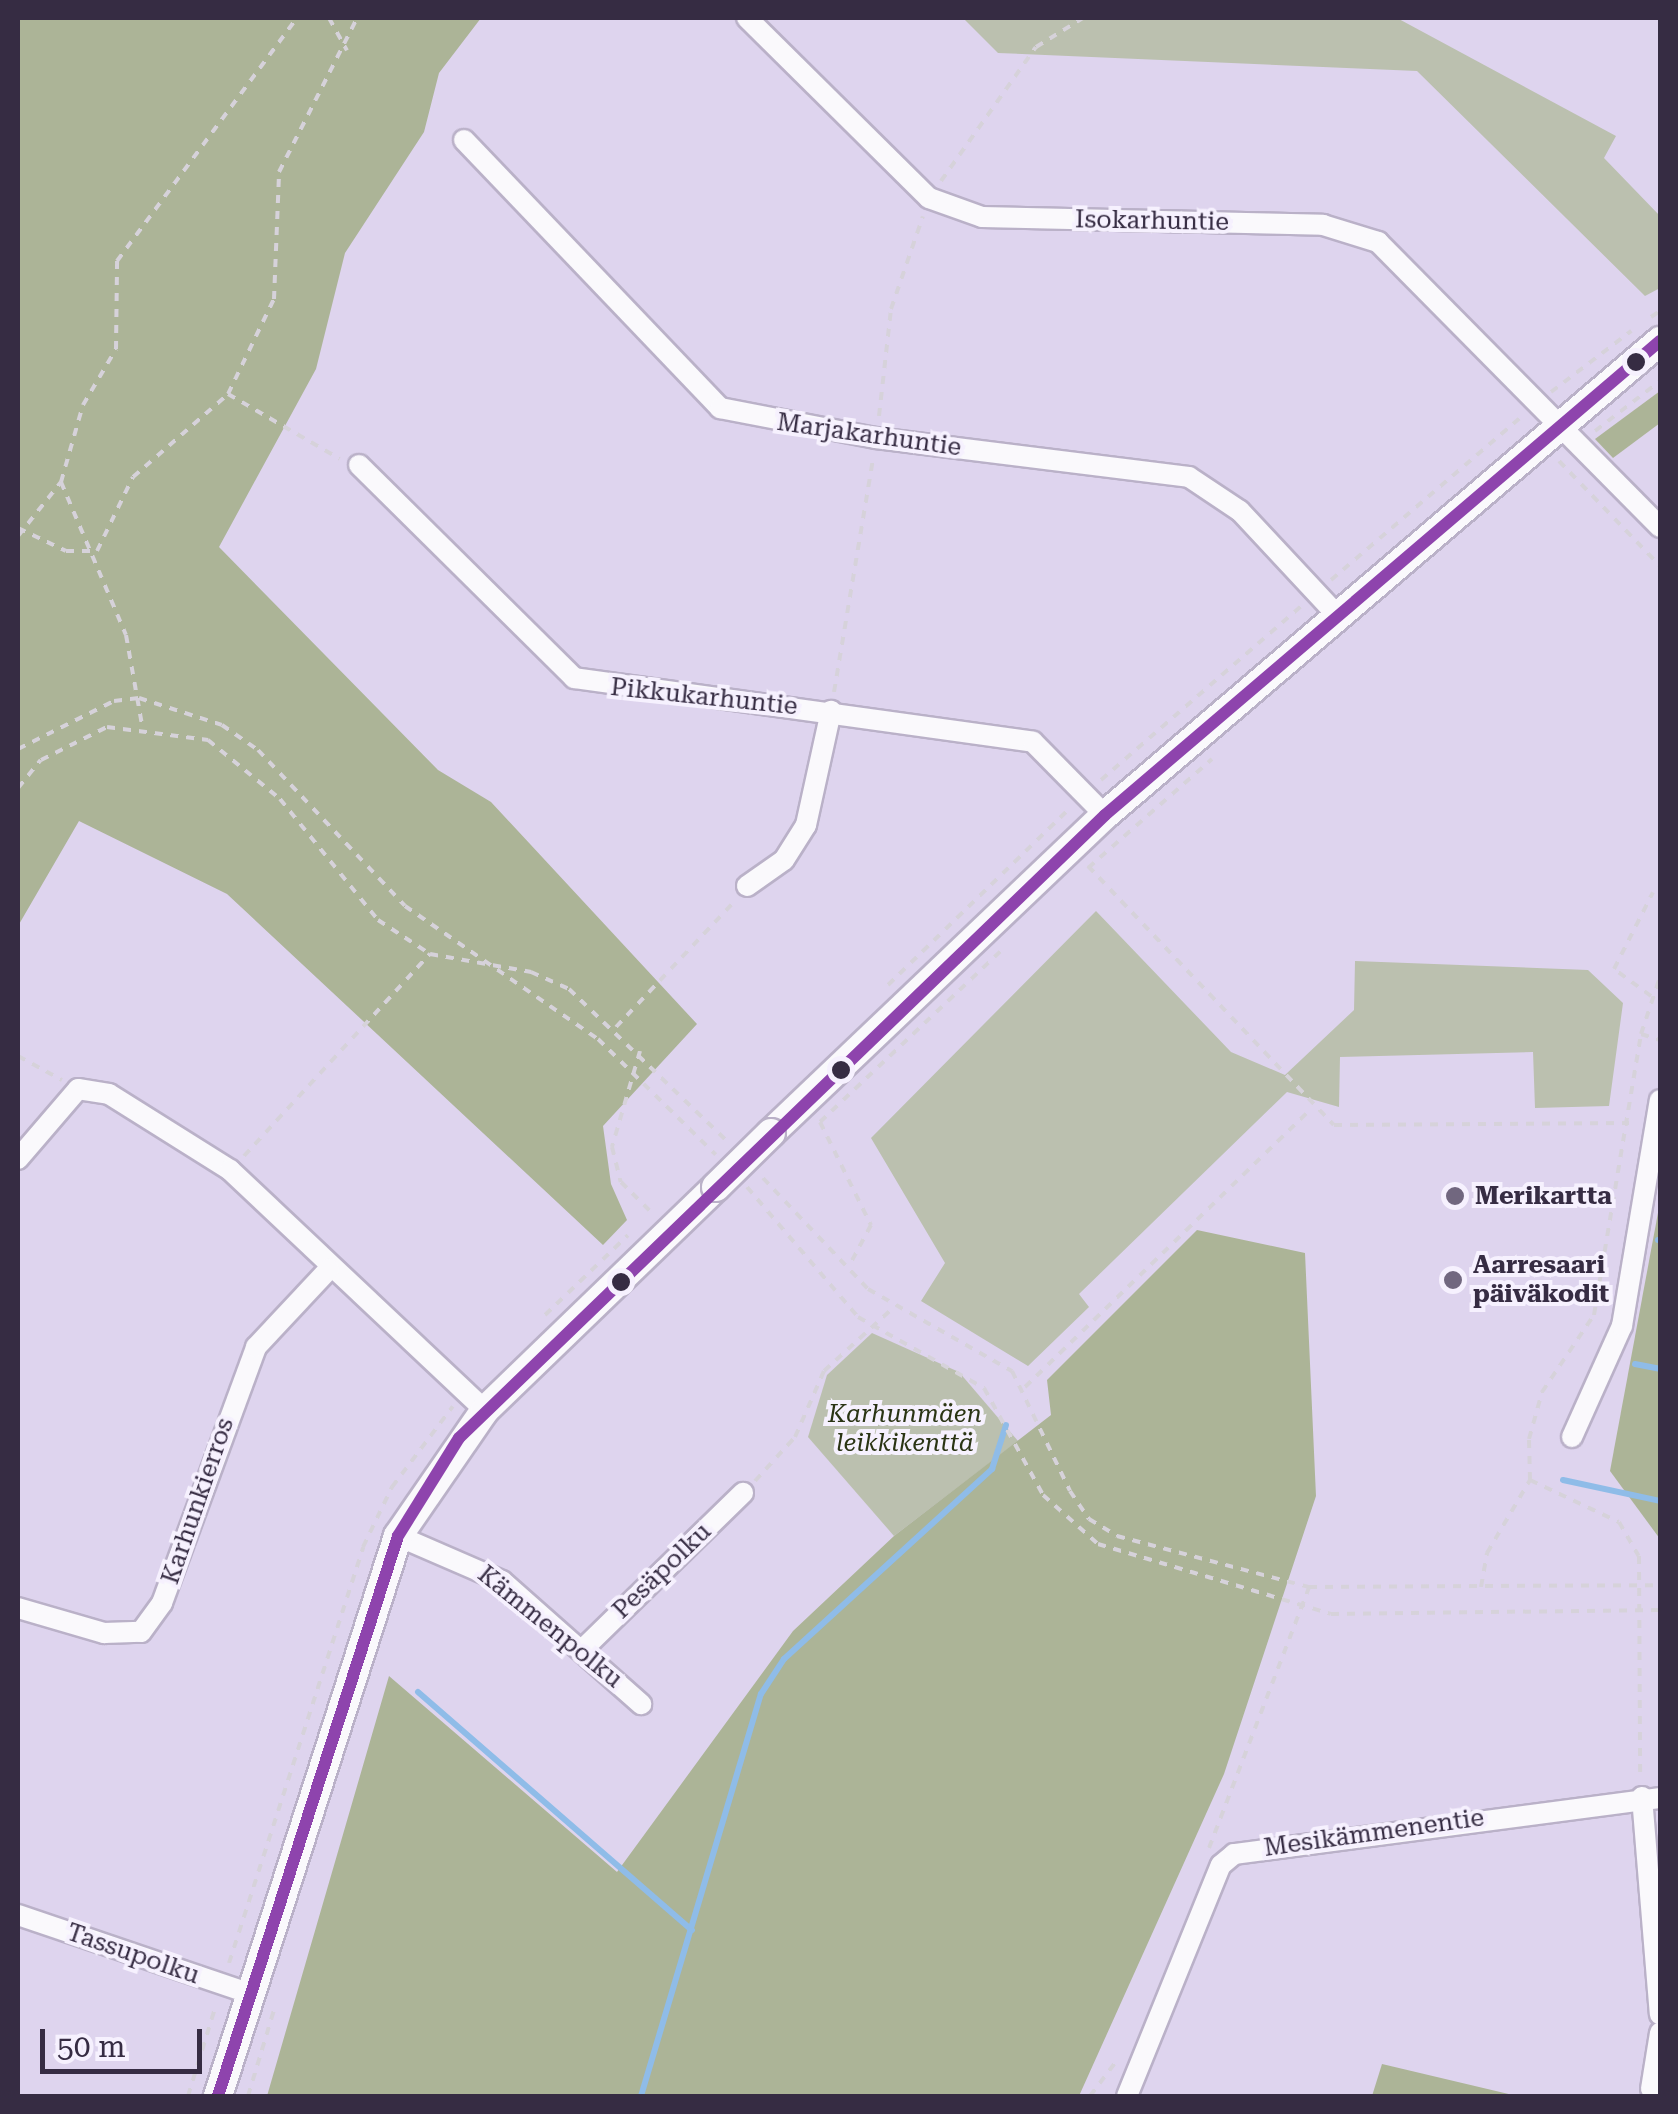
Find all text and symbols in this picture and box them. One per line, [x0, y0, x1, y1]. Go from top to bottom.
street label: Isokarhuntie [1075, 205, 1229, 237]
unlabelled marker [1626, 352, 1646, 372]
street label: Marjakarhuntie [775, 407, 963, 463]
street label: Pikkukarhuntie [609, 672, 799, 722]
unlabelled marker [831, 1060, 851, 1080]
place label: Merikartta [1475, 1181, 1612, 1211]
marker: Merikartta [1444, 1185, 1466, 1207]
place label: Aarresaari päiväkodit [1473, 1251, 1609, 1310]
marker: Aarresaari päiväkodit [1442, 1269, 1464, 1291]
unlabelled marker [611, 1272, 631, 1292]
park label: Karhunmäen leikkikenttä [828, 1400, 982, 1459]
street label: Karhunkierros [155, 1414, 241, 1588]
street label: Pesäpolku [607, 1517, 717, 1625]
street label: Kämmenpolku [472, 1560, 628, 1694]
street label: Mesikämmenentie [1262, 1803, 1486, 1863]
street label: Tassupolku [63, 1917, 203, 1991]
scale bar [45, 2009, 208, 2071]
text: 50 m [57, 2029, 126, 2064]

